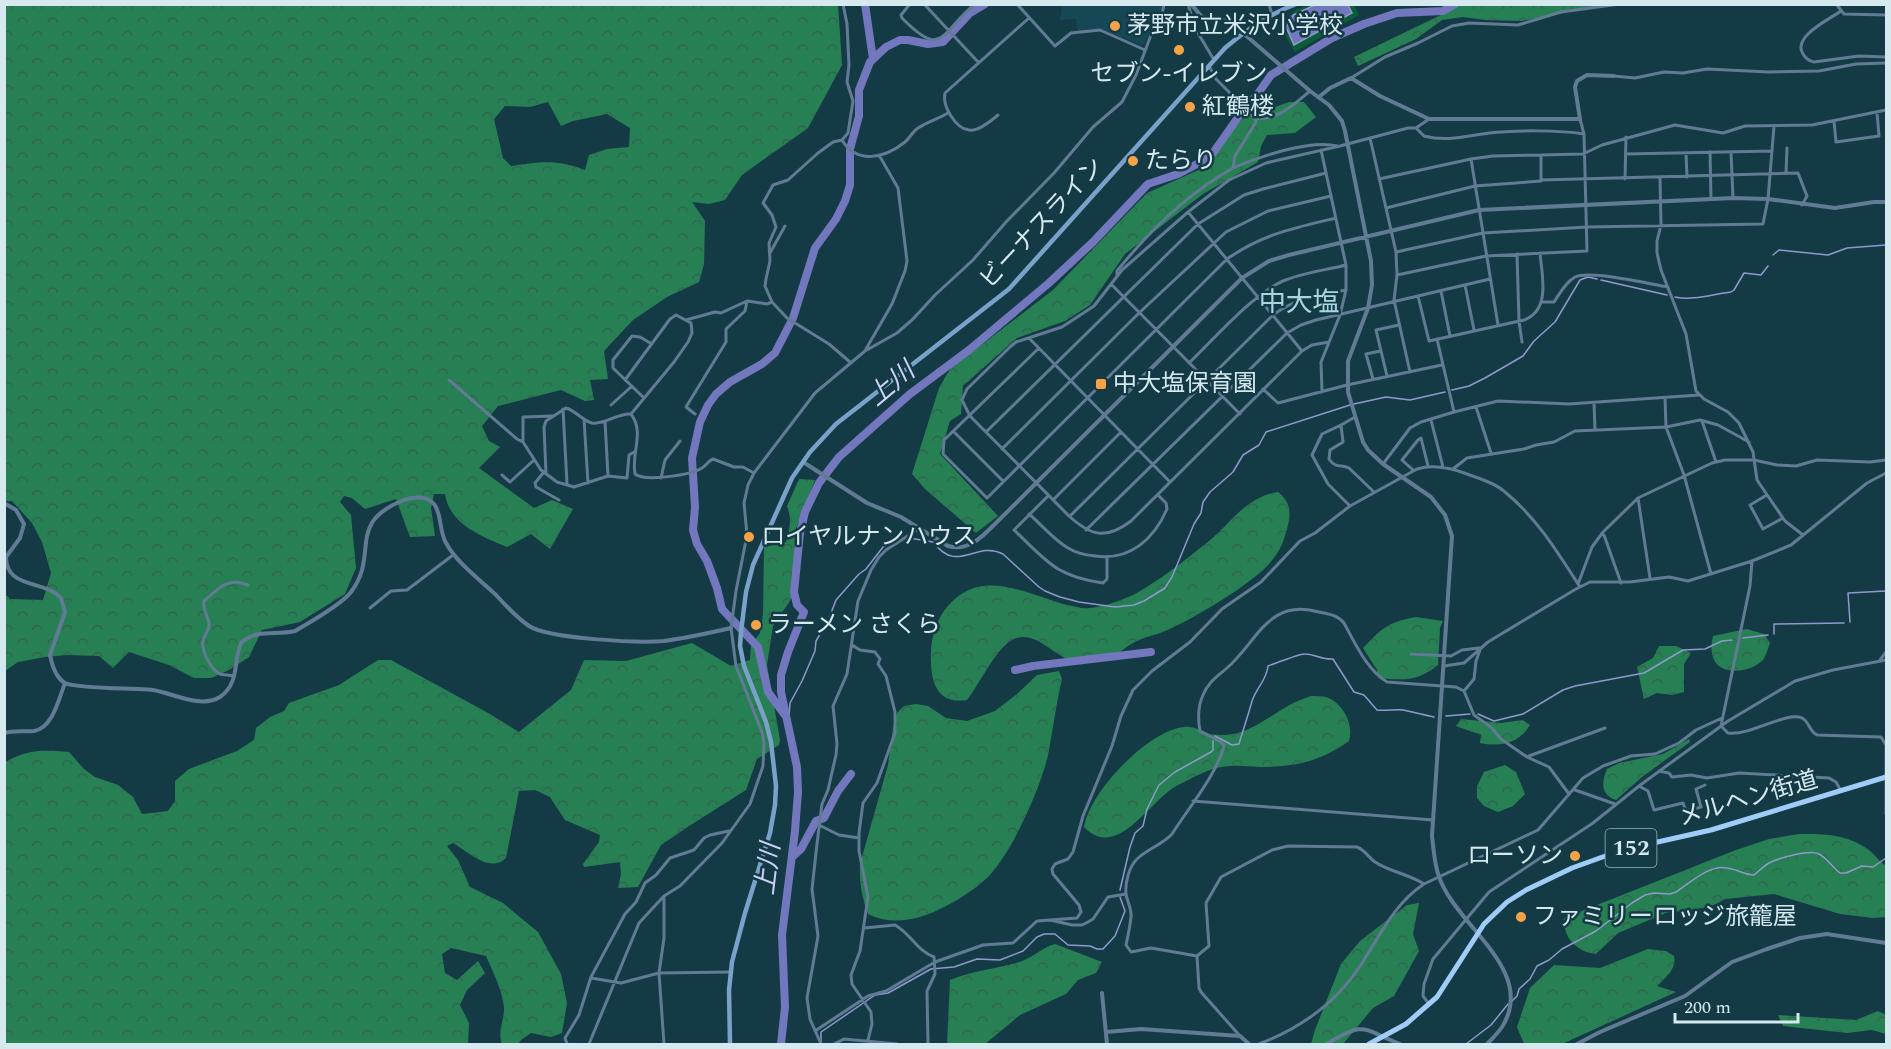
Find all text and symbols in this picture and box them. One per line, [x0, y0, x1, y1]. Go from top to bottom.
place label: 茅野市立米沢小学校 [1127, 8, 1343, 44]
marker: 茅野市立米沢小学校 [1108, 19, 1122, 33]
marker: セブン-イレブン [1172, 43, 1186, 57]
place label: セブン-イレブン [1091, 56, 1268, 92]
place label: 紅鶴楼 [1202, 89, 1274, 125]
marker: 紅鶴楼 [1183, 100, 1197, 114]
place label: たらり [1145, 143, 1217, 179]
street label: ビーナスライン [972, 149, 1112, 297]
marker: たらり [1126, 154, 1140, 168]
district label: 中大塩 [1259, 282, 1340, 324]
water label: 上川 [858, 350, 926, 416]
place label: 中大塩保育園 [1113, 366, 1257, 402]
marker: 中大塩保育園 [1094, 377, 1108, 391]
place label: ロイヤルナンハウス [761, 519, 976, 555]
marker: ロイヤルナンハウス [742, 530, 756, 544]
place label: ラーメン さくら [768, 607, 941, 643]
marker: ラーメン さくら [749, 618, 763, 632]
street label: メルヘン街道 [1674, 762, 1822, 836]
road number: 152 [1606, 829, 1656, 867]
water label: 上川 [745, 838, 791, 897]
place label: ローソン [1467, 838, 1563, 874]
marker: ローソン [1568, 849, 1582, 863]
place label: ファミリーロッジ旅籠屋 [1533, 899, 1797, 935]
marker: ファミリーロッジ旅籠屋 [1514, 910, 1528, 924]
scale bar [1675, 986, 1798, 1024]
text: 200 m [1684, 994, 1731, 1021]

